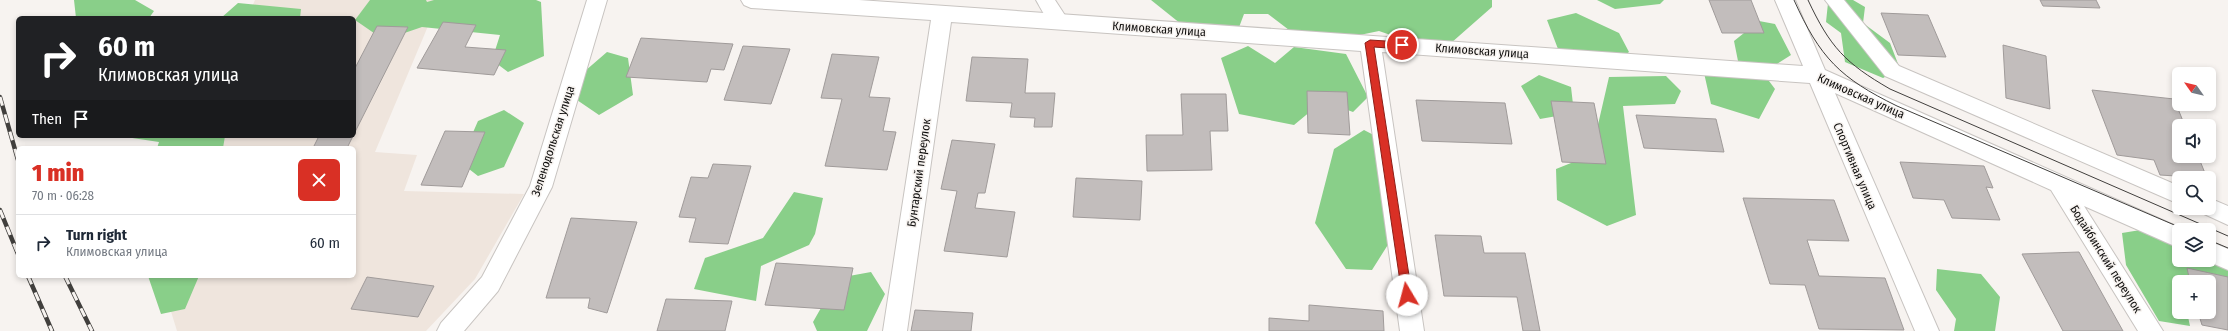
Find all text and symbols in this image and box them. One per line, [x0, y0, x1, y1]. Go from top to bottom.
street label: Климовская улица [1112, 19, 1206, 39]
pin [1385, 28, 1419, 62]
text: 60 m [98, 30, 155, 63]
icon: right [32, 32, 84, 84]
icon: arrive [1391, 34, 1413, 56]
street label: Климовская улица [1435, 41, 1529, 61]
text: Климовская улица [98, 64, 239, 86]
north arrow [2172, 67, 2216, 111]
map controls [2172, 67, 2216, 319]
street label: Климовская улица [1815, 71, 1907, 122]
street label: Зеленодольская улица [529, 84, 578, 198]
icon: arrive [70, 108, 92, 130]
text: Then [32, 110, 62, 128]
street label: Бунтарский переулок [904, 118, 934, 228]
button: sound [2172, 119, 2216, 163]
street label: Спортивная улица [1830, 120, 1880, 212]
text: 1 min [32, 159, 84, 187]
button: close [298, 159, 340, 201]
button: search [2172, 171, 2216, 215]
text: 70 m · 06:28 [32, 188, 94, 203]
street label: Бодайбинский переулок [2067, 203, 2145, 316]
button: layers [2172, 223, 2216, 267]
text: Turn right [66, 226, 127, 244]
icon: right [32, 232, 54, 254]
text: 60 m [310, 234, 340, 252]
text: Климовская улица [66, 244, 168, 259]
position arrow [1386, 274, 1428, 316]
button: + [2172, 275, 2216, 319]

